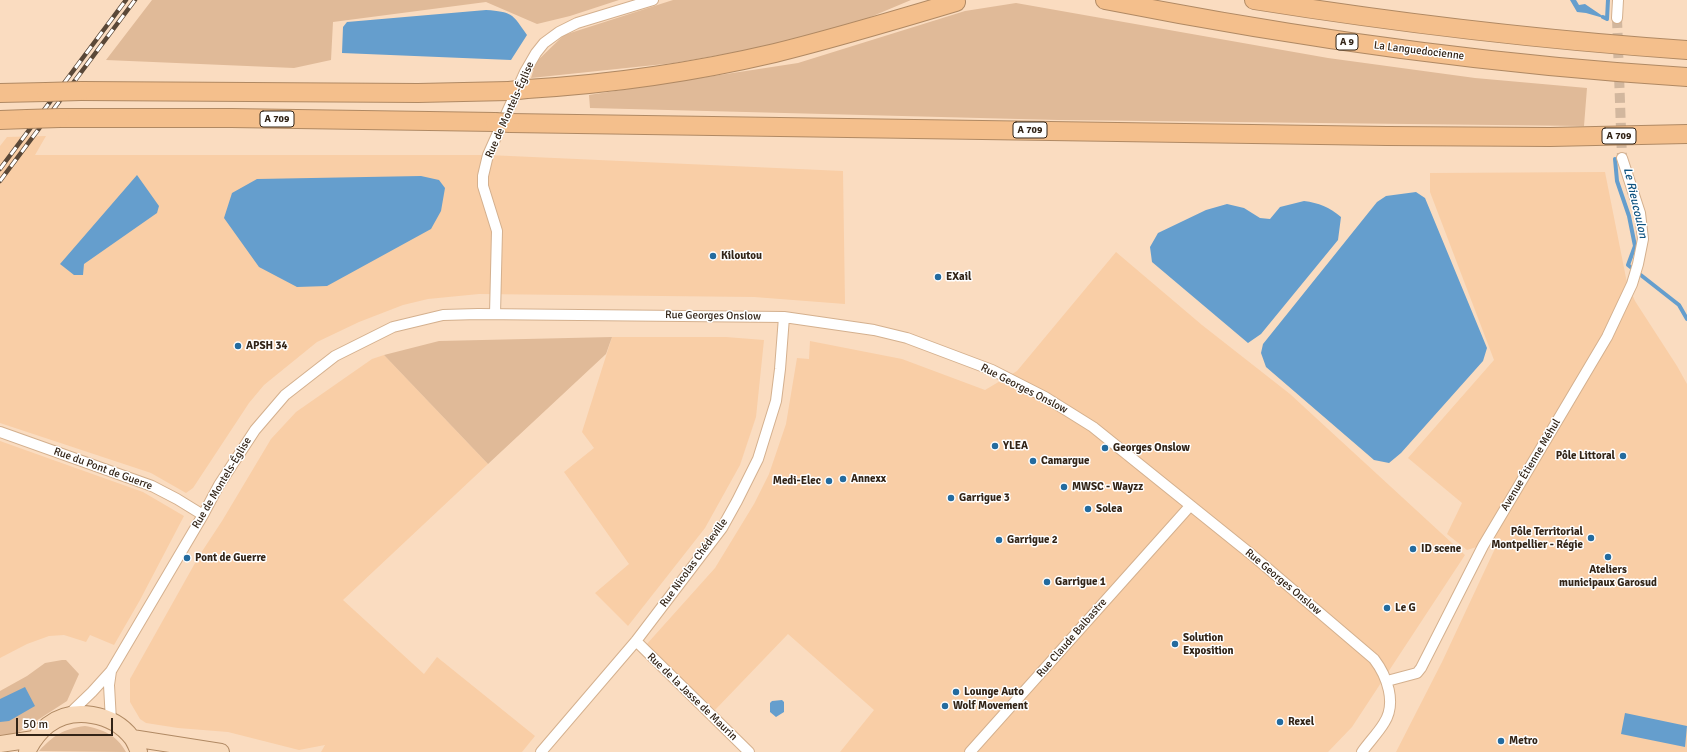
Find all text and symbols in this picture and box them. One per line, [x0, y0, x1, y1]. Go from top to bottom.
road number: A 9 [1336, 34, 1358, 50]
street label: La Languedocienne [1373, 39, 1465, 63]
street label: Rue de Montels-Église [483, 60, 537, 160]
road number: A 709 [260, 111, 294, 127]
road number: A 709 [1013, 122, 1047, 138]
road number: A 709 [1602, 128, 1636, 144]
water label: Le Rieucoulon [1620, 166, 1650, 240]
place label: Kiloutou [721, 249, 762, 263]
marker: Kiloutou [708, 251, 718, 261]
place label: EXail [946, 270, 971, 284]
marker: EXail [933, 272, 943, 282]
street label: Rue Georges Onslow [665, 309, 761, 323]
place label: APSH 34 [246, 339, 287, 353]
marker: APSH 34 [233, 341, 243, 351]
street label: Rue Georges Onslow [978, 361, 1070, 417]
street label: Avenue Étienne Méhul [1498, 417, 1564, 513]
street label: Rue de Montels-Église [190, 435, 254, 531]
place label: YLEA [1003, 439, 1028, 453]
marker: YLEA [990, 441, 1000, 451]
place label: Georges Onslow [1113, 441, 1190, 455]
marker: Georges Onslow [1100, 443, 1110, 453]
street label: Rue du Pont de Guerre [52, 445, 154, 493]
place label: Pôle Littoral [1556, 449, 1615, 463]
marker: Pôle Littoral [1618, 451, 1628, 461]
place label: Camargue [1041, 454, 1089, 468]
marker: Camargue [1028, 456, 1038, 466]
place label: Annexx [851, 472, 886, 486]
place label: Medi-Elec [773, 474, 821, 488]
marker: Annexx [838, 474, 848, 484]
marker: Medi-Elec [824, 476, 834, 486]
place label: MWSC - Wayzz [1072, 480, 1143, 494]
marker: MWSC - Wayzz [1059, 482, 1069, 492]
place label: Garrigue 3 [959, 491, 1010, 505]
marker: Garrigue 3 [946, 493, 956, 503]
place label: Solea [1096, 502, 1122, 516]
marker: Solea [1083, 504, 1093, 514]
street label: Rue Nicolas Chédeville [657, 516, 731, 610]
place label: Pôle Territorial Montpellier - Régie [1491, 525, 1583, 551]
place label: Garrigue 2 [1007, 533, 1058, 547]
marker: Pôle Territorial Montpellier - Régie [1586, 533, 1596, 543]
marker: Garrigue 2 [994, 535, 1004, 545]
place label: ID scene [1421, 542, 1461, 556]
marker: ID scene [1408, 544, 1418, 554]
street label: Rue Georges Onslow [1242, 546, 1324, 618]
place label: Pont de Guerre [195, 551, 266, 565]
marker: Ateliers municipaux Garosud [1603, 552, 1613, 562]
marker: Pont de Guerre [182, 553, 192, 563]
place label: Ateliers municipaux Garosud [1559, 563, 1657, 589]
place label: Garrigue 1 [1055, 575, 1106, 589]
marker: Garrigue 1 [1042, 577, 1052, 587]
street label: Rue Claude Balbastre [1034, 596, 1110, 680]
place label: Le G [1395, 601, 1416, 615]
marker: Le G [1382, 603, 1392, 613]
place label: Solution Exposition [1183, 631, 1234, 657]
marker: Solution Exposition [1170, 639, 1180, 649]
street label: Rue de la Jasse de Maurin [644, 650, 740, 744]
place label: Lounge Auto [964, 685, 1024, 699]
marker: Lounge Auto [951, 687, 961, 697]
place label: Wolf Movement [953, 699, 1028, 713]
marker: Wolf Movement [940, 701, 950, 711]
scale bar [18, 710, 115, 736]
place label: Rexel [1288, 715, 1314, 729]
text: 50 m [23, 717, 48, 732]
marker: Rexel [1275, 717, 1285, 727]
place label: Metro [1509, 734, 1538, 748]
marker: Metro [1496, 736, 1506, 746]

